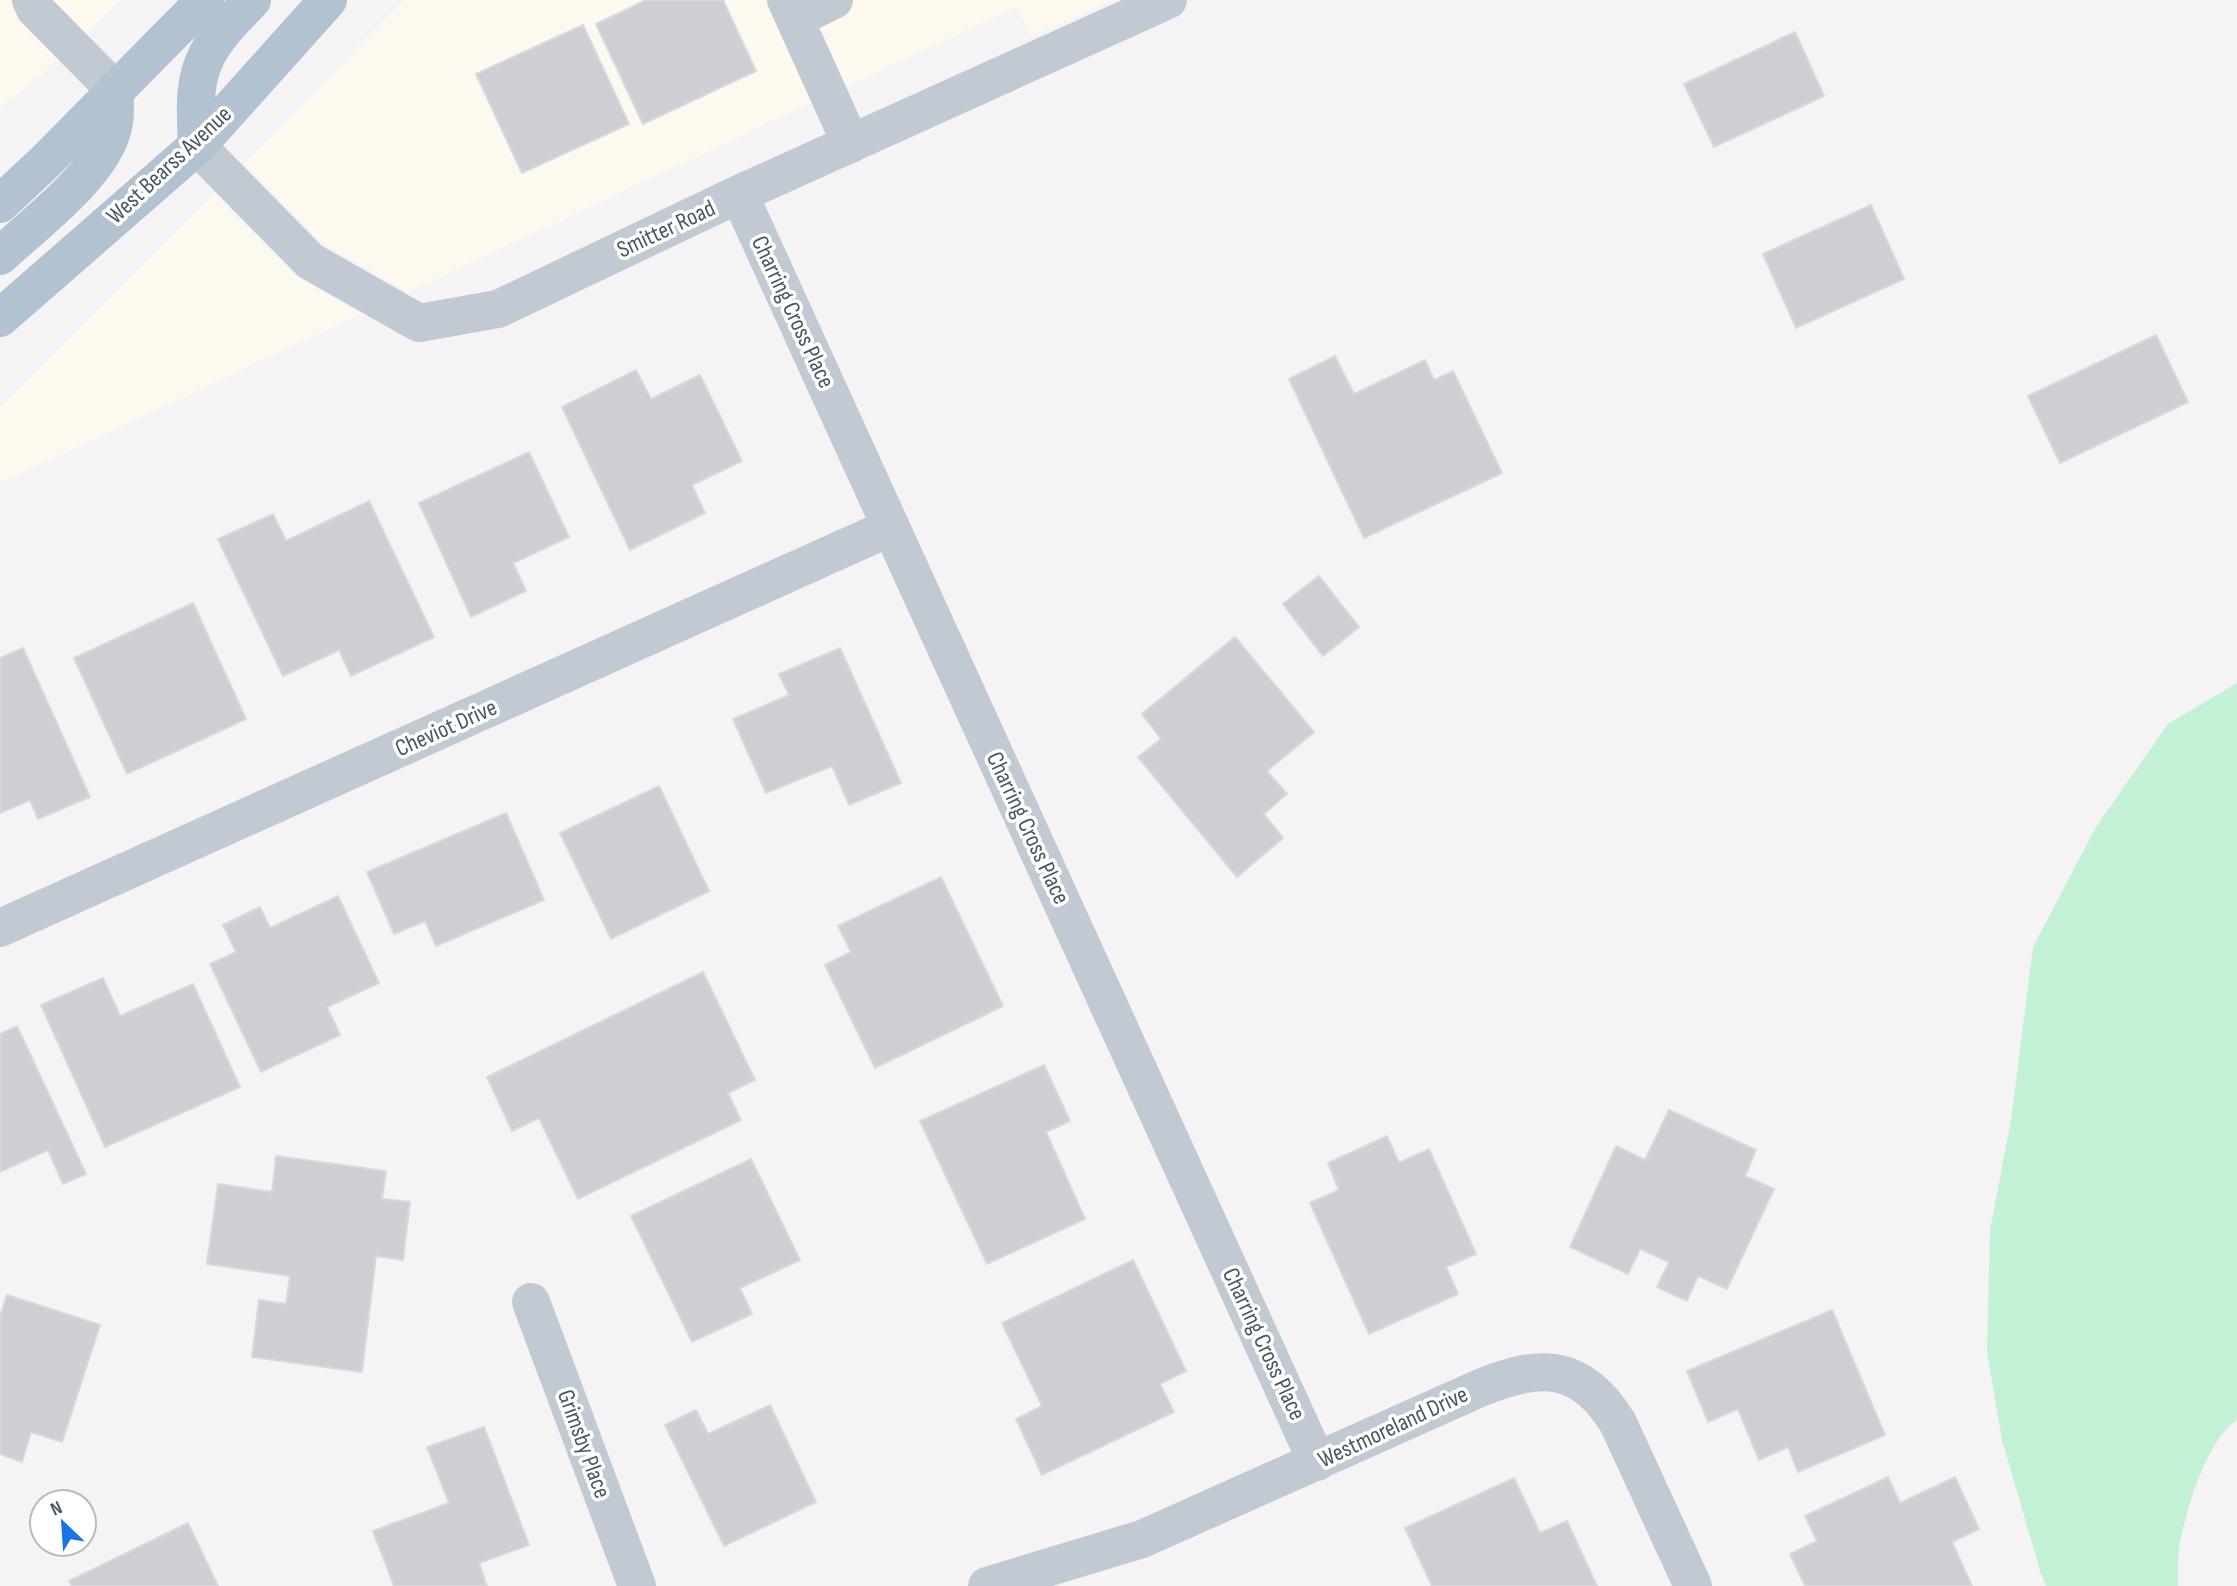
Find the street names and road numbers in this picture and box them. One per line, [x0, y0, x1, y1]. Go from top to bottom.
street label: West Bearss Avenue [101, 100, 237, 230]
street label: Smitter Road [612, 194, 720, 264]
street label: Charring Cross Place [745, 231, 841, 393]
street label: Cheviot Drive [391, 693, 501, 763]
street label: Charring Cross Place [980, 747, 1076, 909]
street label: Charring Cross Place [1216, 1263, 1312, 1425]
street label: Westmoreland Drive [1313, 1380, 1473, 1474]
street label: Grimsby Place [551, 1386, 617, 1502]

